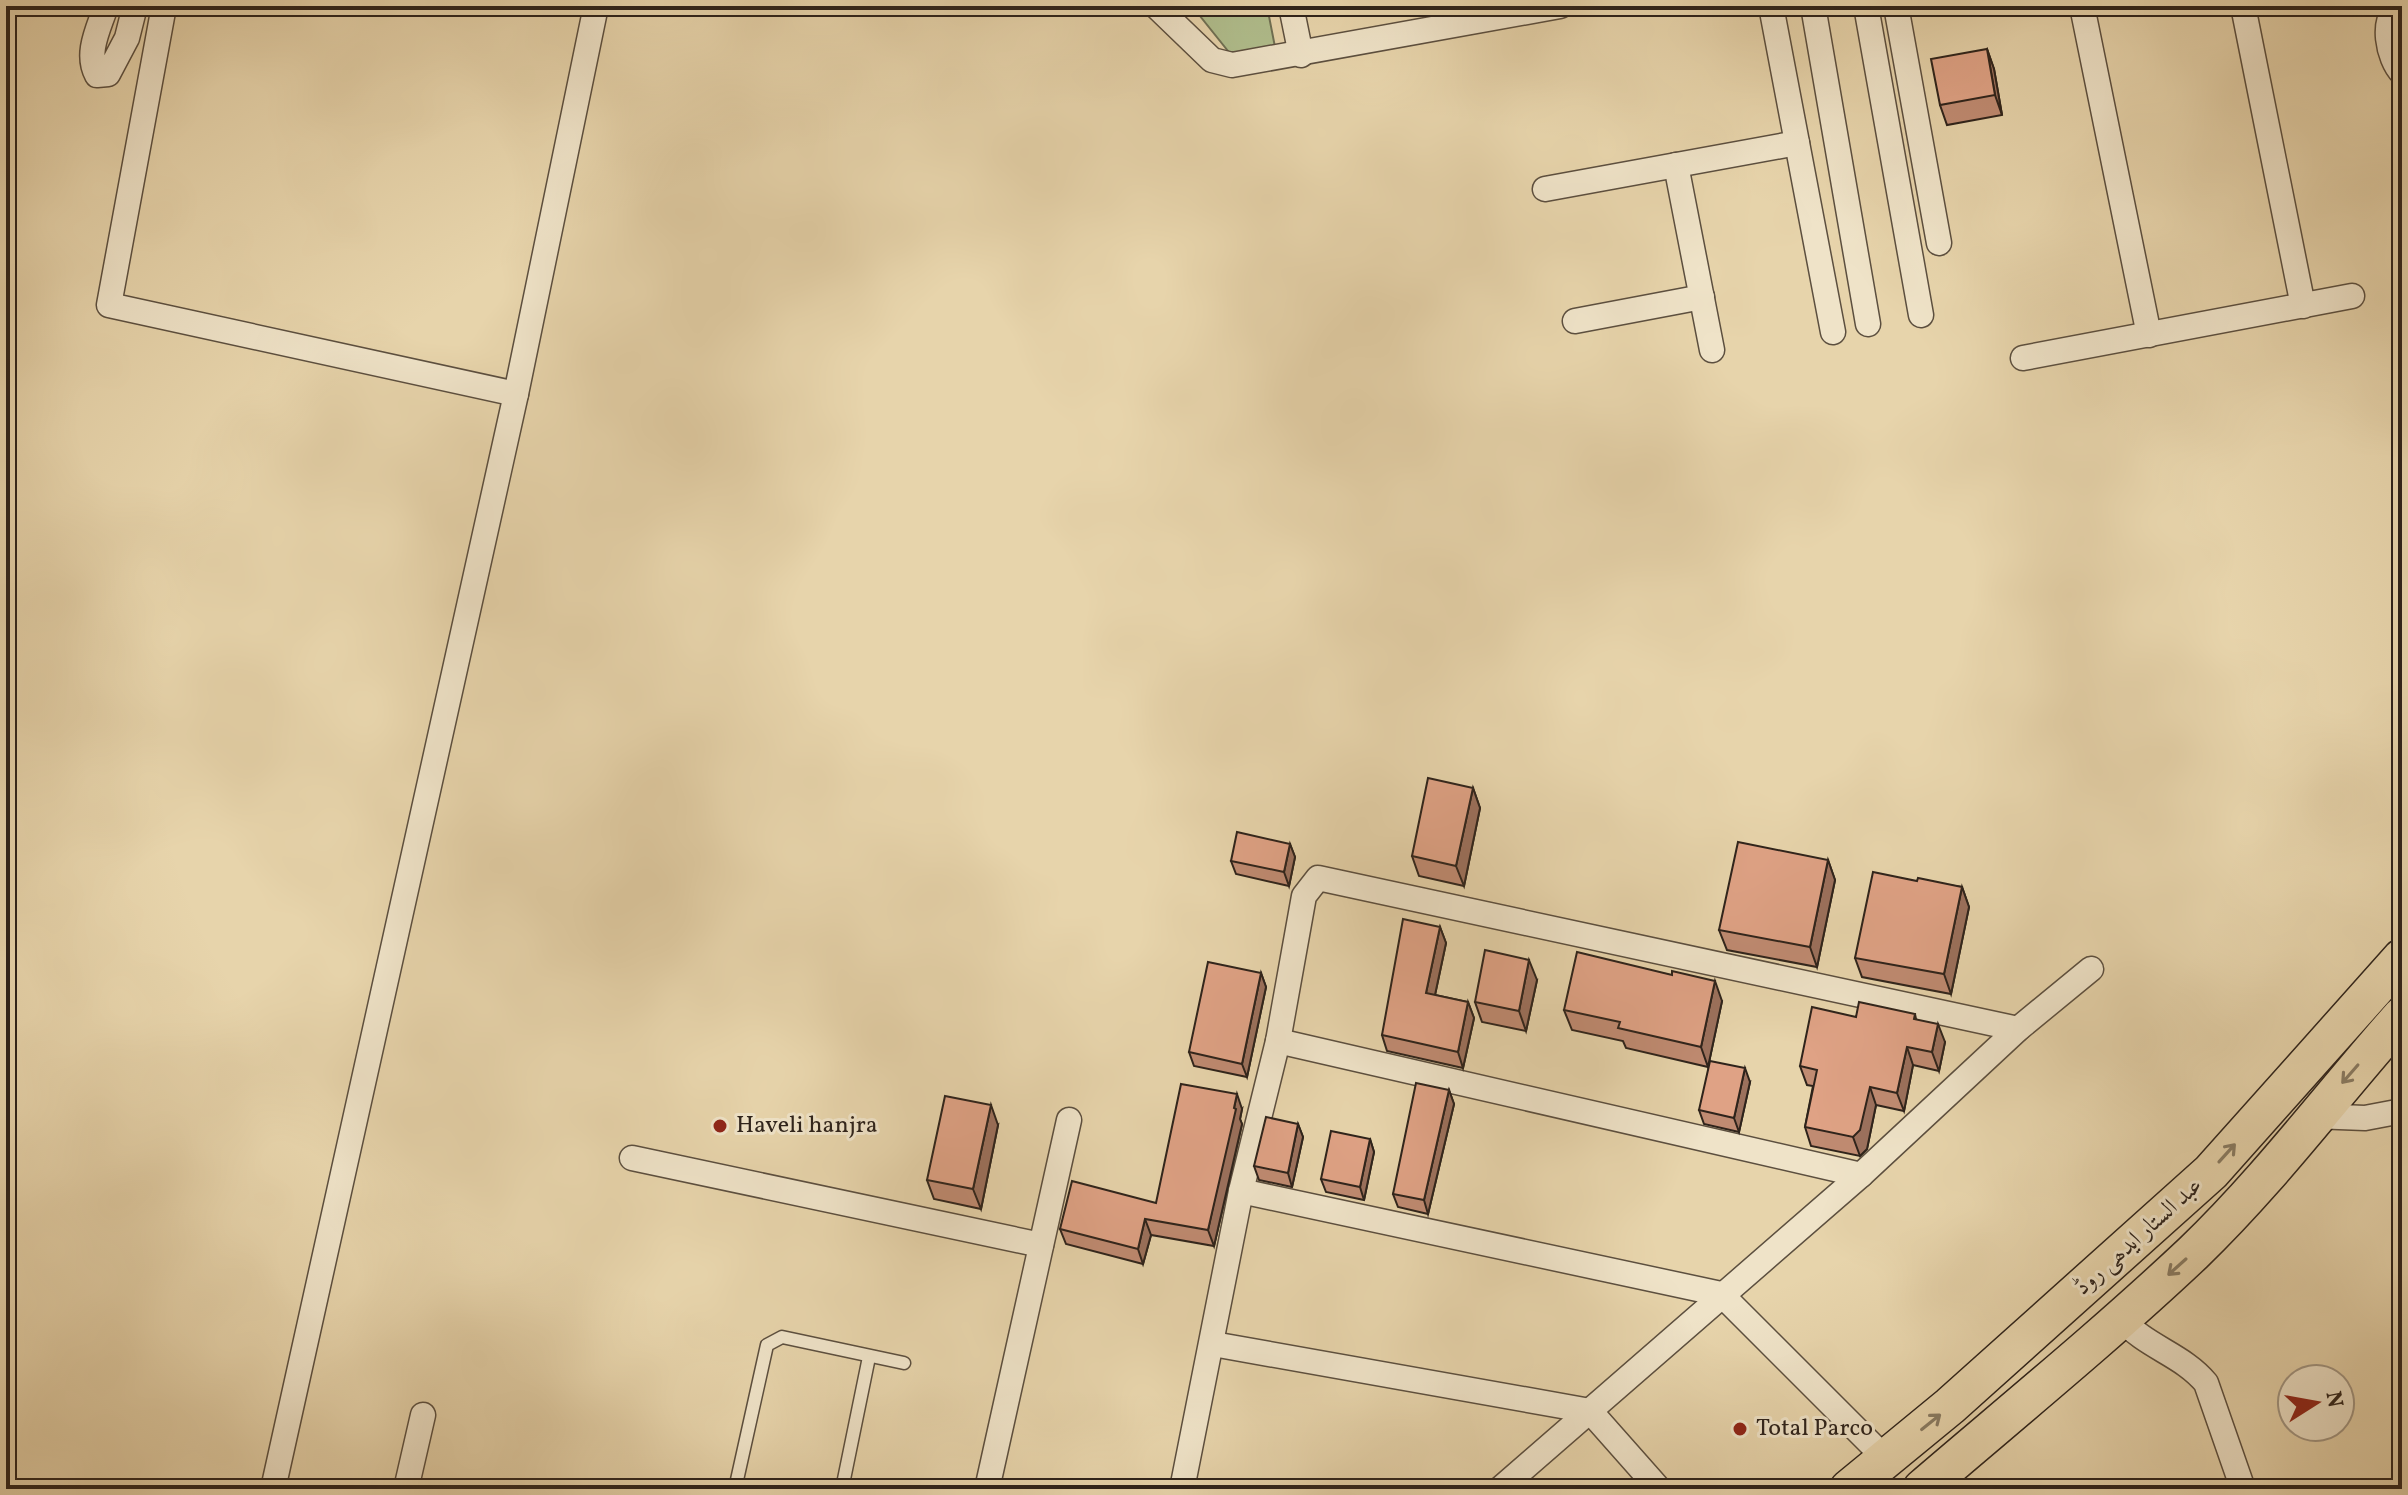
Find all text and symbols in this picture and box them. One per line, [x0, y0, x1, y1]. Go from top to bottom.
one-way arrow [2342, 1064, 2360, 1084]
place label: Haveli hanjra [736, 1109, 878, 1143]
marker: Haveli hanjra [711, 1117, 729, 1135]
one-way arrow [2218, 1144, 2236, 1164]
street label: عبد الستار ایدھی روڈ [2067, 1170, 2211, 1304]
one-way arrow [2167, 1258, 2187, 1276]
north arrow [2276, 1363, 2356, 1443]
text: N [2316, 1389, 2350, 1410]
place label: Total Parco [1756, 1412, 1873, 1446]
one-way arrow [1920, 1413, 1941, 1431]
marker: Total Parco [1731, 1420, 1749, 1438]

